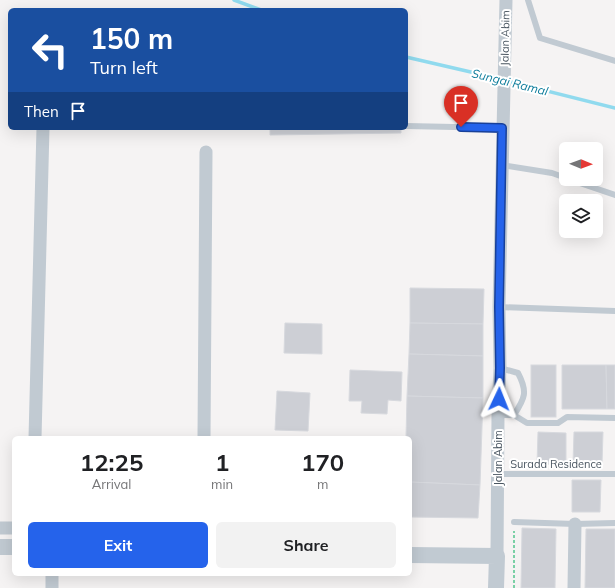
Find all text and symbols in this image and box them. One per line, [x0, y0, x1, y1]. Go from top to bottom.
street label: Jalan Abim [498, 10, 512, 66]
text: 150 m [90, 21, 173, 56]
icon: left [24, 24, 76, 76]
text: Turn left [90, 56, 158, 79]
water label: Sungai Ramal [470, 65, 550, 99]
pin [444, 86, 478, 127]
icon: arrive [450, 92, 472, 114]
icon: arrive [67, 100, 89, 122]
text: Then [24, 102, 59, 121]
north arrow [559, 142, 603, 186]
map controls [559, 142, 603, 238]
button: layers [559, 194, 603, 238]
position arrow [478, 378, 520, 420]
street label: Jalan Abim [491, 430, 505, 486]
text: 12:25 [80, 447, 143, 477]
text: 1 [215, 447, 229, 477]
text: 170 [301, 447, 344, 477]
street label: Surada Residence [510, 457, 602, 471]
text: Arrival [92, 476, 131, 492]
text: min [211, 476, 233, 492]
text: m [317, 476, 328, 492]
button: Exit [28, 522, 208, 568]
button: Share [216, 522, 396, 568]

